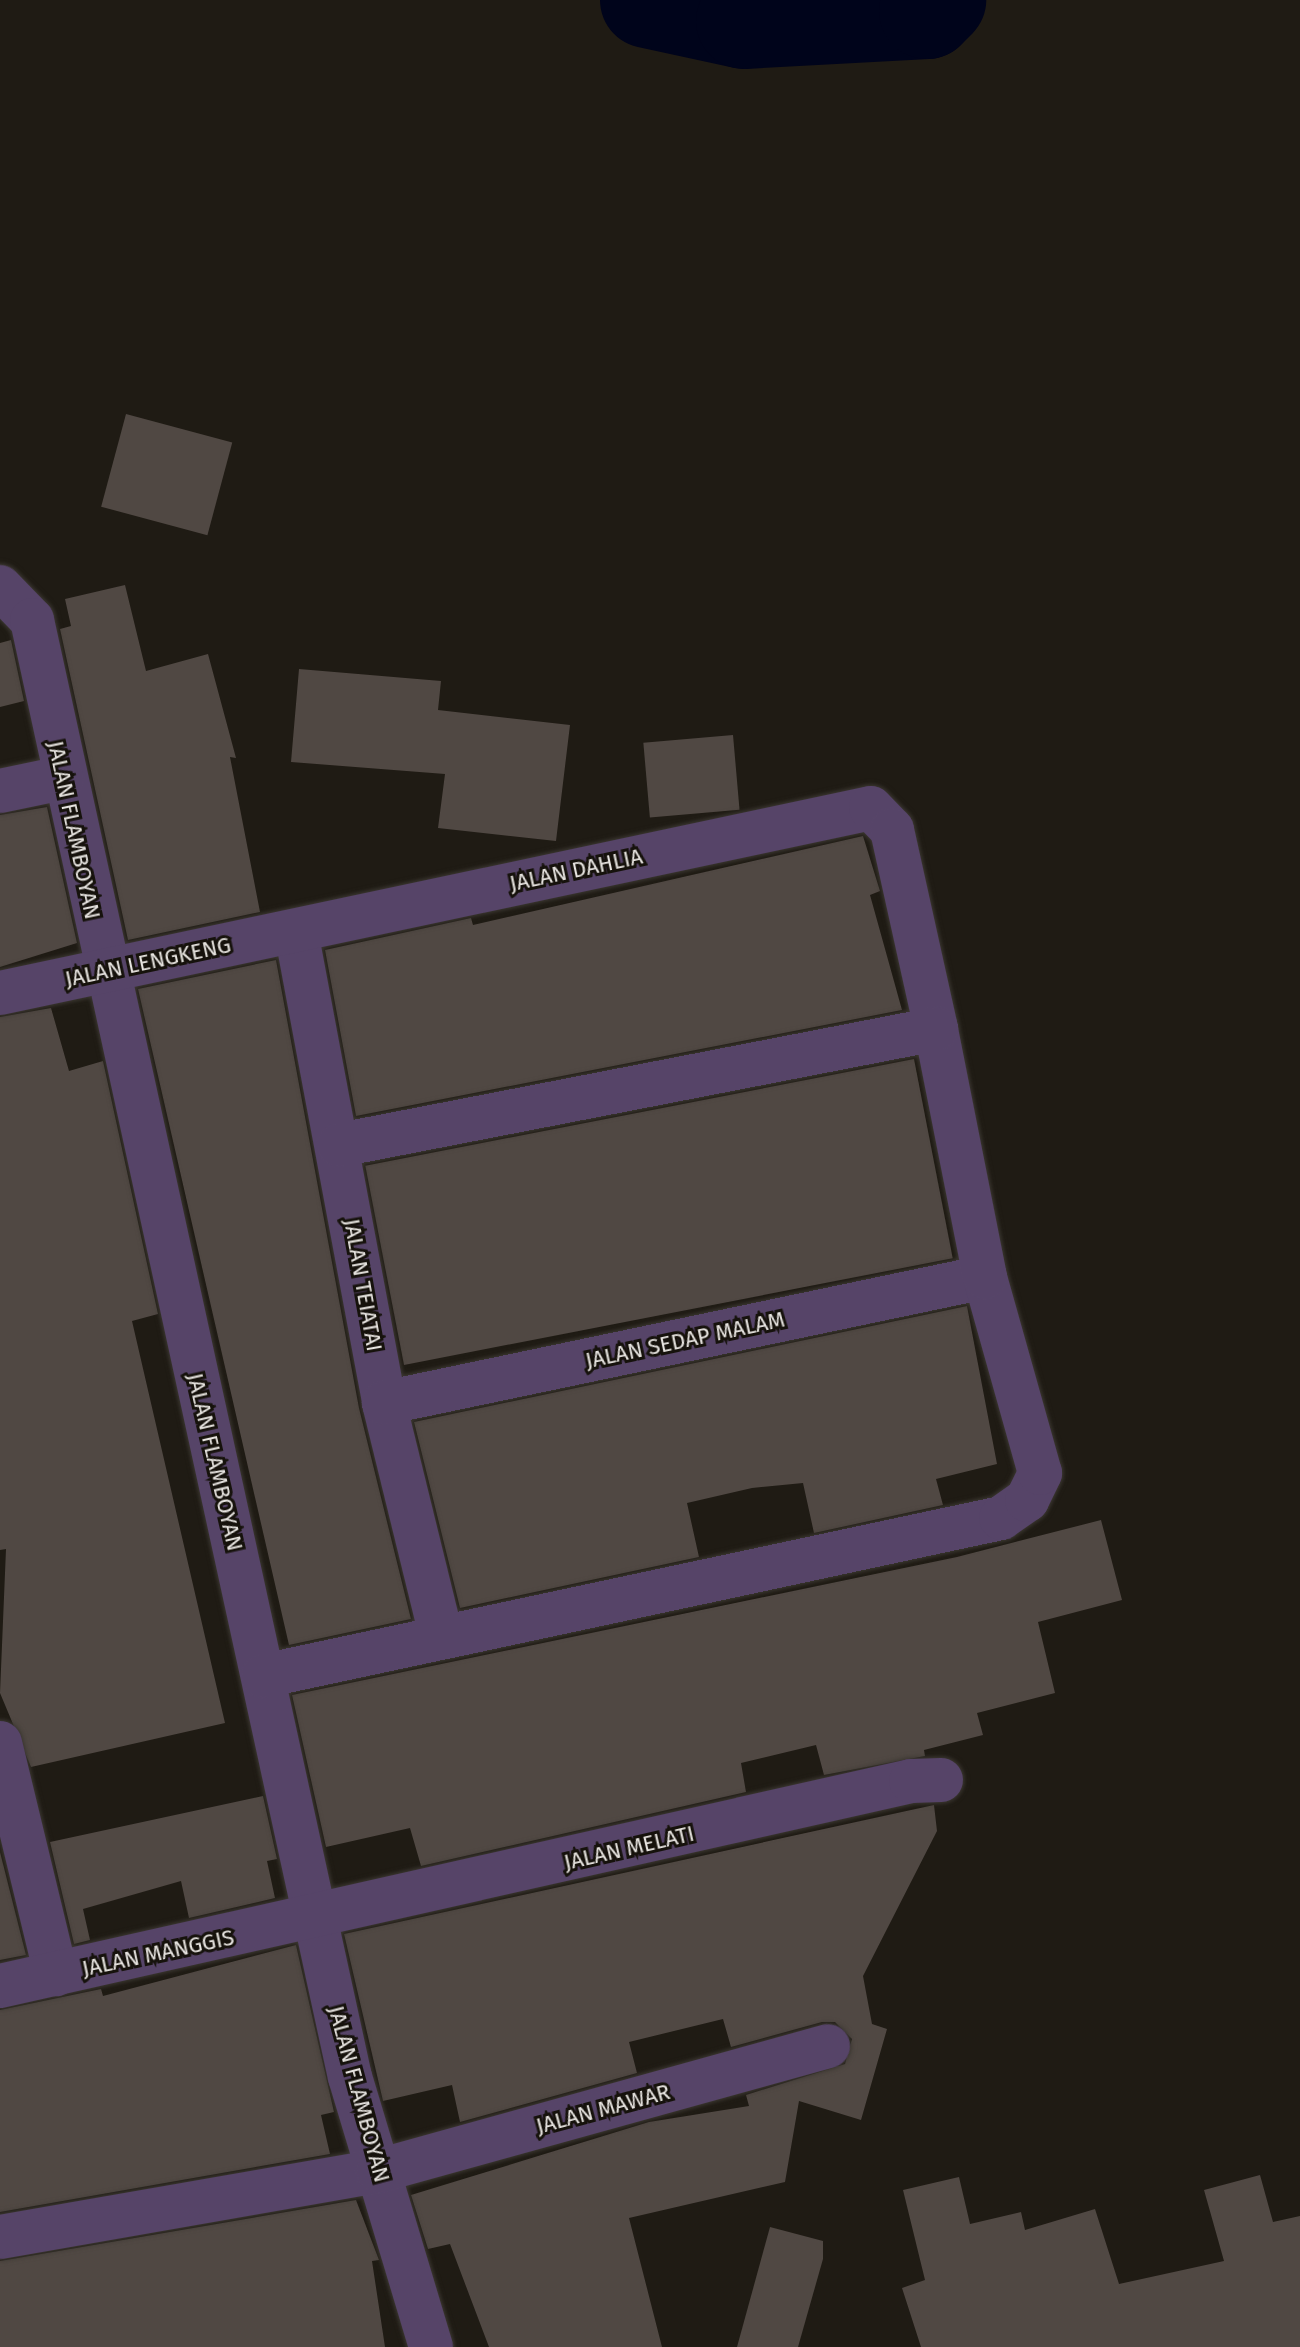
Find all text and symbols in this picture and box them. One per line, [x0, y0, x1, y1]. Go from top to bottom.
street label: JALAN FLAMBOYAN [42, 738, 106, 922]
street label: JALAN DAHLIA [507, 843, 645, 897]
street label: JALAN LENGKENG [63, 932, 233, 992]
street label: JALAN TEIATAI [338, 1217, 388, 1353]
street label: JALAN SEDAP MALAM [583, 1306, 787, 1374]
street label: JALAN FLAMBOYAN [182, 1370, 248, 1554]
street label: JALAN MELATI [561, 1820, 697, 1876]
street label: JALAN MANGGIS [80, 1924, 236, 1982]
street label: JALAN FLAMBOYAN [323, 2003, 395, 2185]
street label: JALAN MAWAR [533, 2078, 673, 2140]

